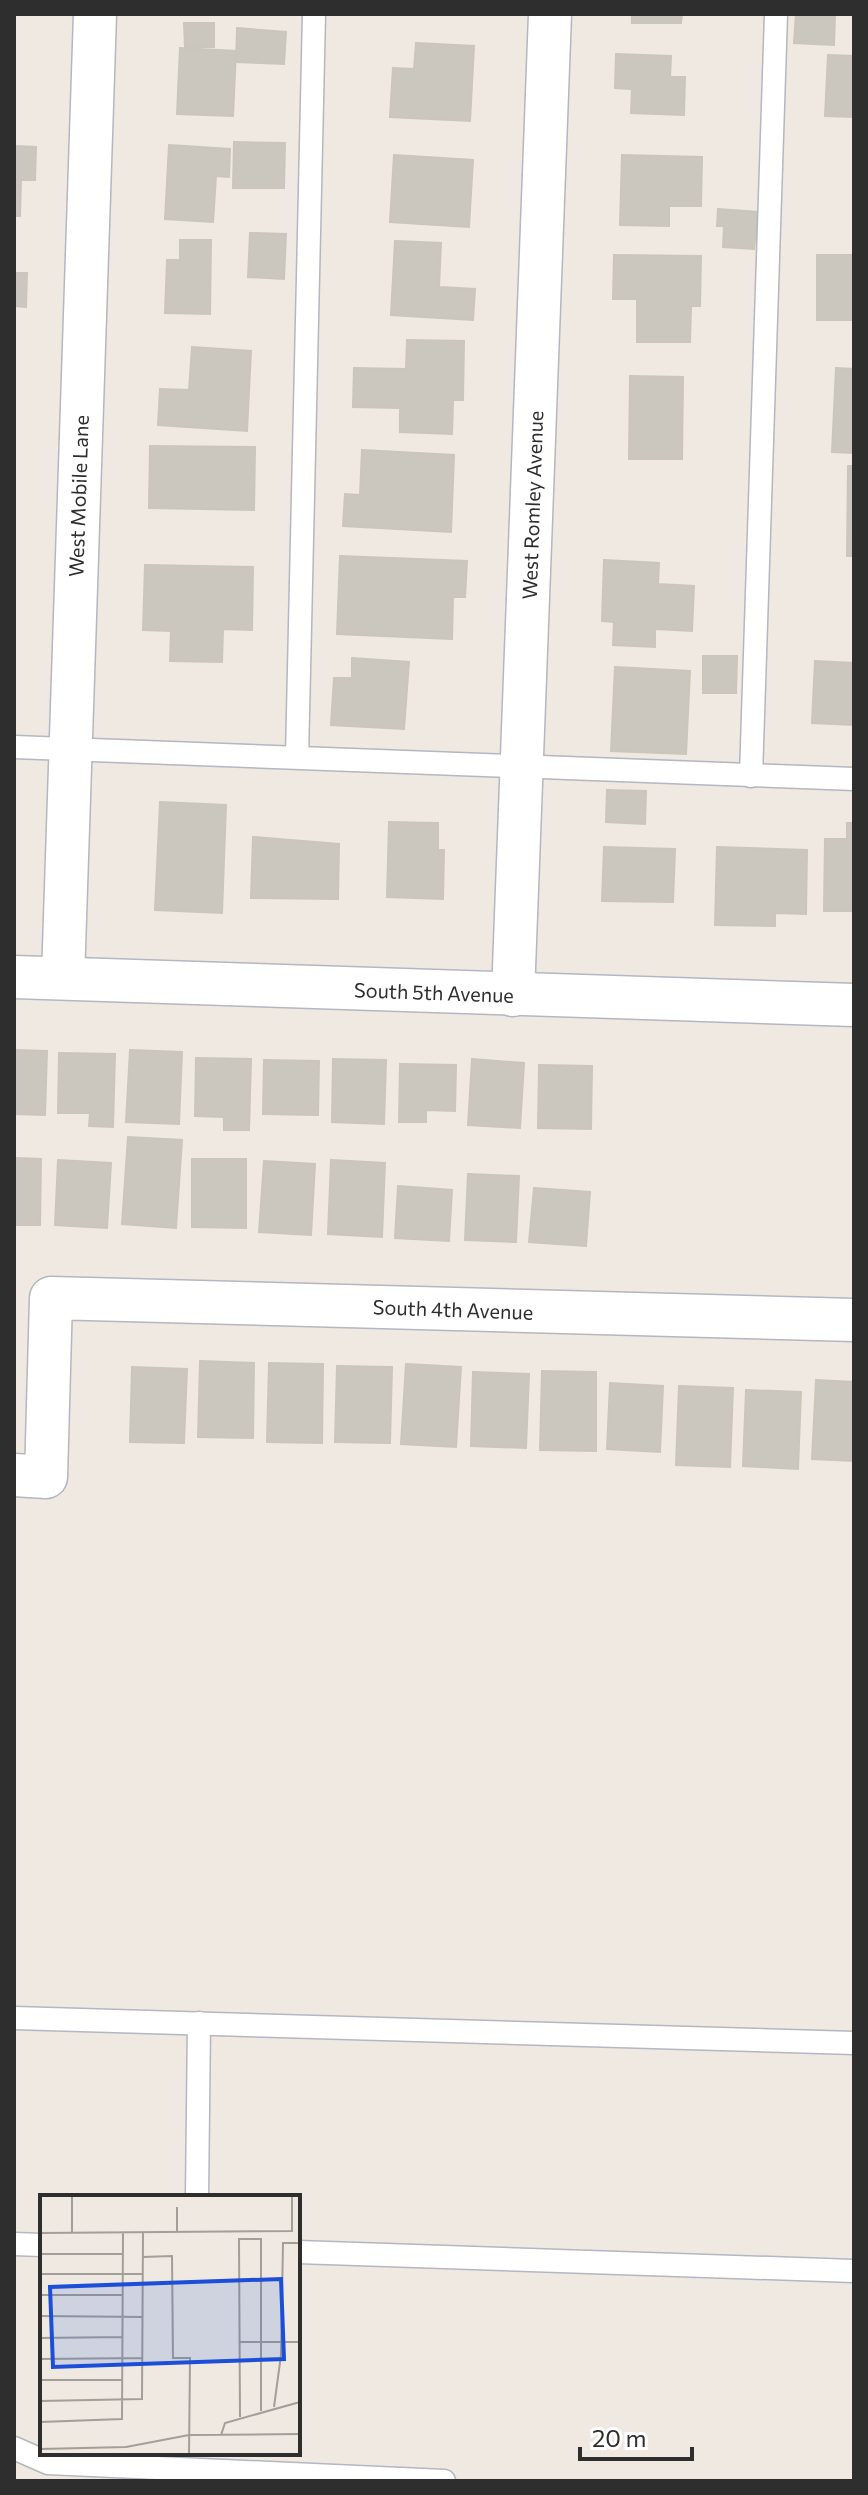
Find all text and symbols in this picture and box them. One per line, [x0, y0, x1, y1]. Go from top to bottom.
street label: West Romley Avenue [517, 410, 547, 600]
street label: West Mobile Lane [63, 415, 93, 577]
street label: South 5th Avenue [354, 977, 514, 1007]
street label: South 4th Avenue [372, 1294, 534, 1324]
inset map [40, 2195, 300, 2455]
scale bar [580, 2411, 692, 2461]
text: 20 m [592, 2423, 646, 2452]

